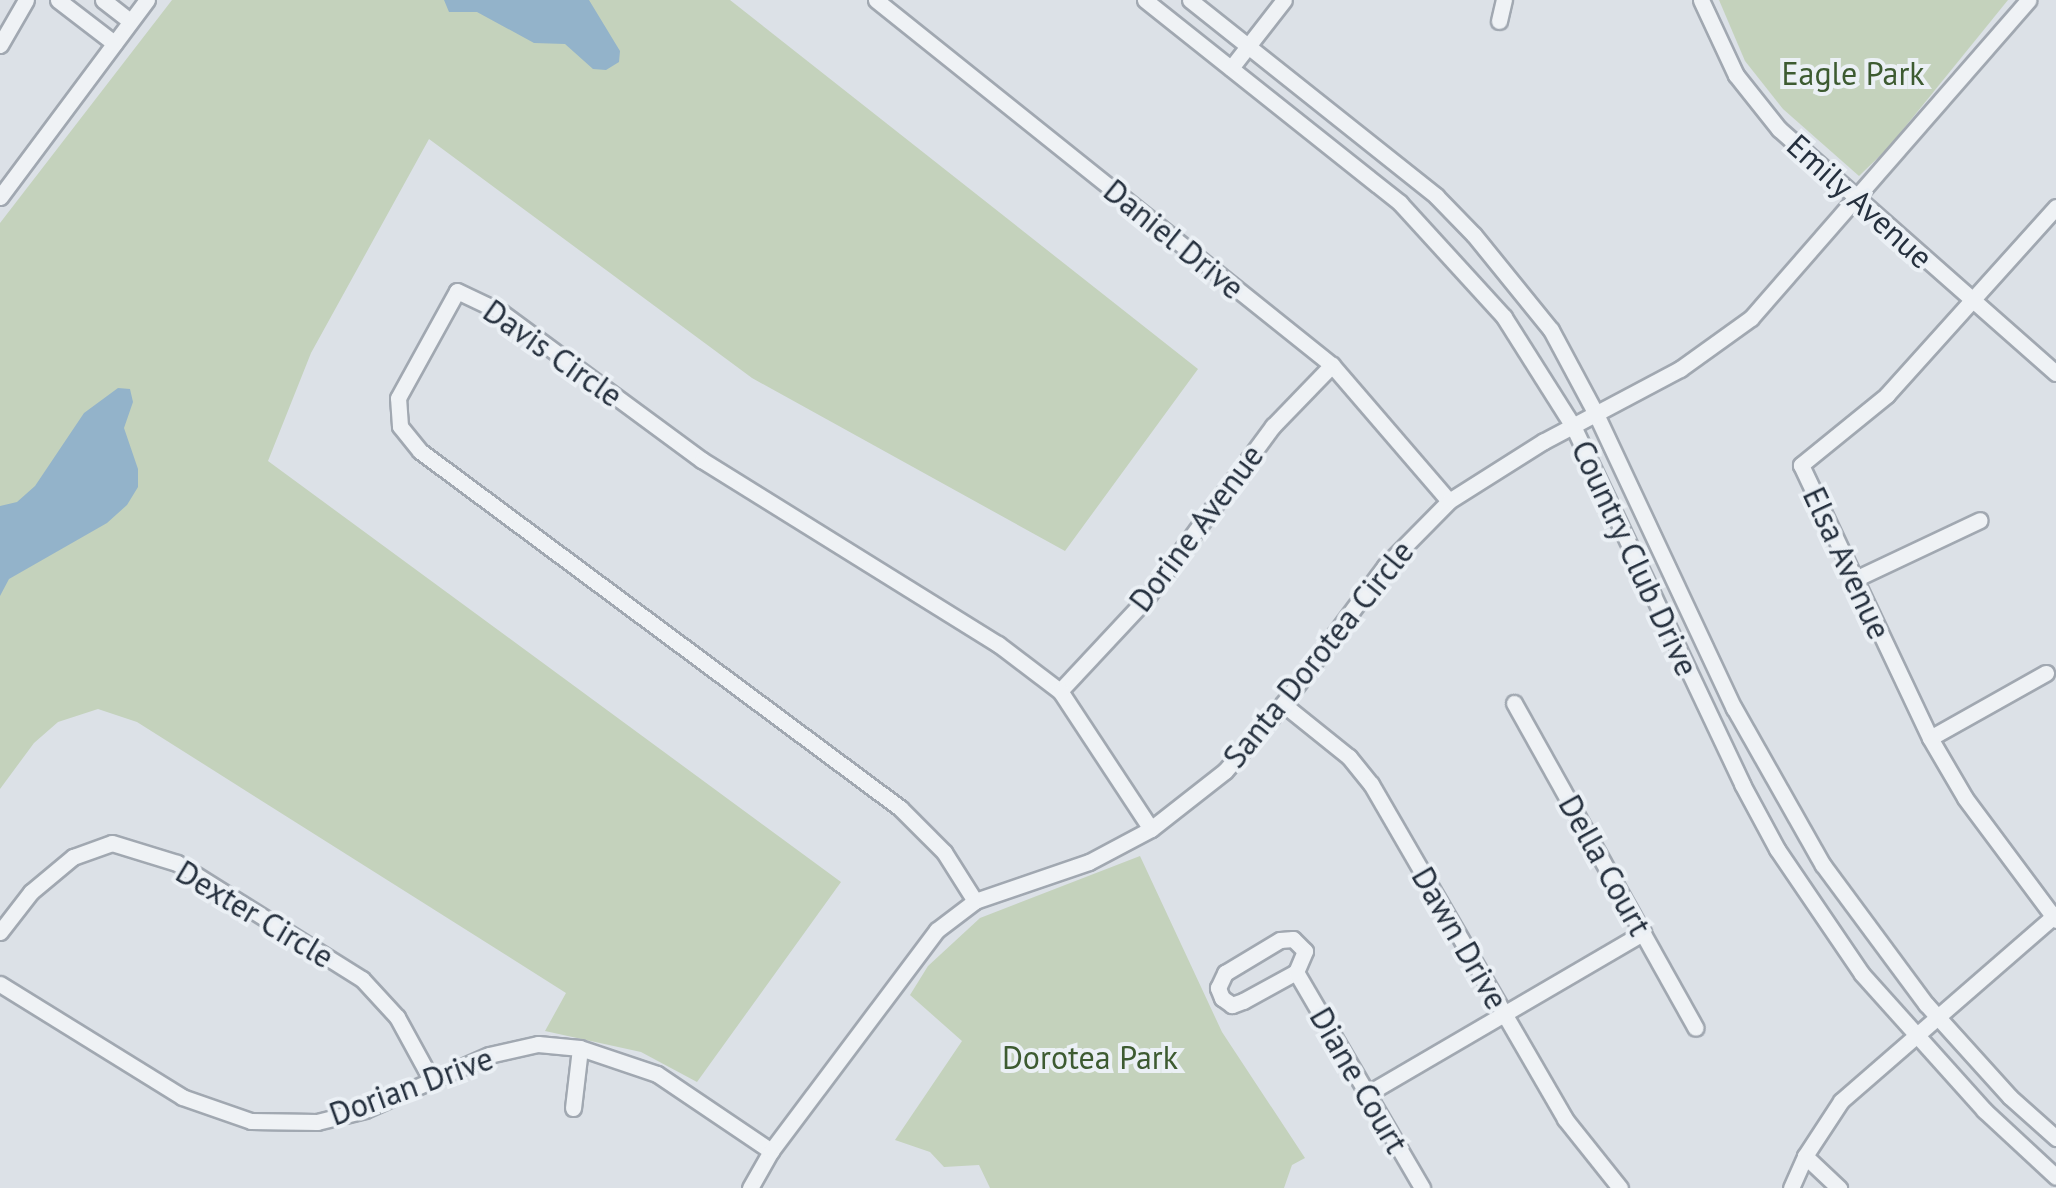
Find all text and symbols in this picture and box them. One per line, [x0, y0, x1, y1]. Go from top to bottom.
park label: Eagle Park [1781, 54, 1925, 92]
street label: Emily Avenue [1779, 125, 1941, 277]
street label: Daniel Drive [1096, 171, 1252, 307]
street label: Davis Circle [476, 291, 630, 415]
street label: Country Club Drive [1563, 434, 1707, 682]
street label: Dorine Avenue [1121, 437, 1271, 619]
street label: Elsa Avenue [1795, 480, 1899, 646]
street label: Santa Dorotea Circle [1215, 533, 1421, 775]
street label: Della Court [1551, 788, 1659, 942]
street label: Dexter Circle [169, 852, 341, 976]
street label: Dawn Drive [1404, 860, 1516, 1016]
street label: Diane Court [1302, 1000, 1416, 1160]
park label: Dorotea Park [1002, 1038, 1178, 1076]
street label: Dorian Drive [324, 1039, 498, 1133]

